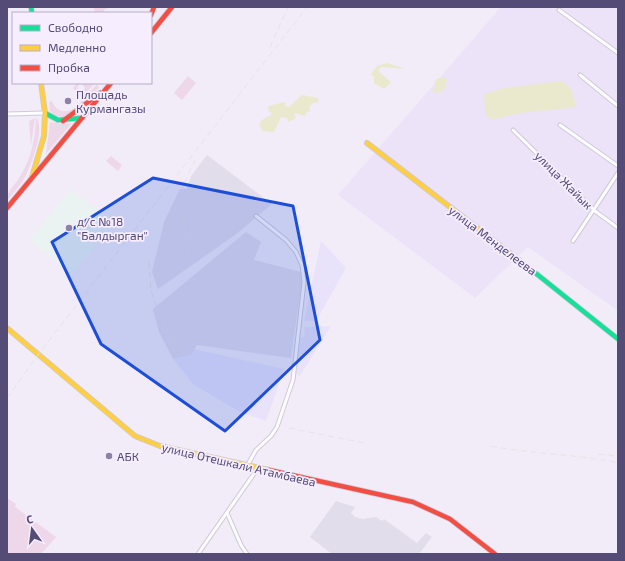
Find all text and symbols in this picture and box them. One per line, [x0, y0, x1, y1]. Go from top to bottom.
legend [12, 12, 152, 84]
text: Свободно [48, 20, 103, 34]
text: Медленно [48, 40, 106, 54]
text: Пробка [48, 60, 90, 74]
place label: Площадь Курмангазы [76, 87, 146, 116]
marker: Площадь Курмангазы [63, 96, 73, 106]
street label: улица Жайык [532, 148, 596, 213]
street label: улица Менделеева [446, 202, 540, 278]
place label: д/с №18 "Балдырган" [77, 214, 148, 242]
marker: д/с №18 "Балдырган" [64, 223, 74, 233]
street label: улица Отешкали Атамбаева [160, 439, 317, 490]
place label: АБК [117, 449, 139, 463]
marker: АБК [104, 451, 114, 461]
north arrow [12, 509, 52, 549]
text: С [25, 512, 35, 526]

